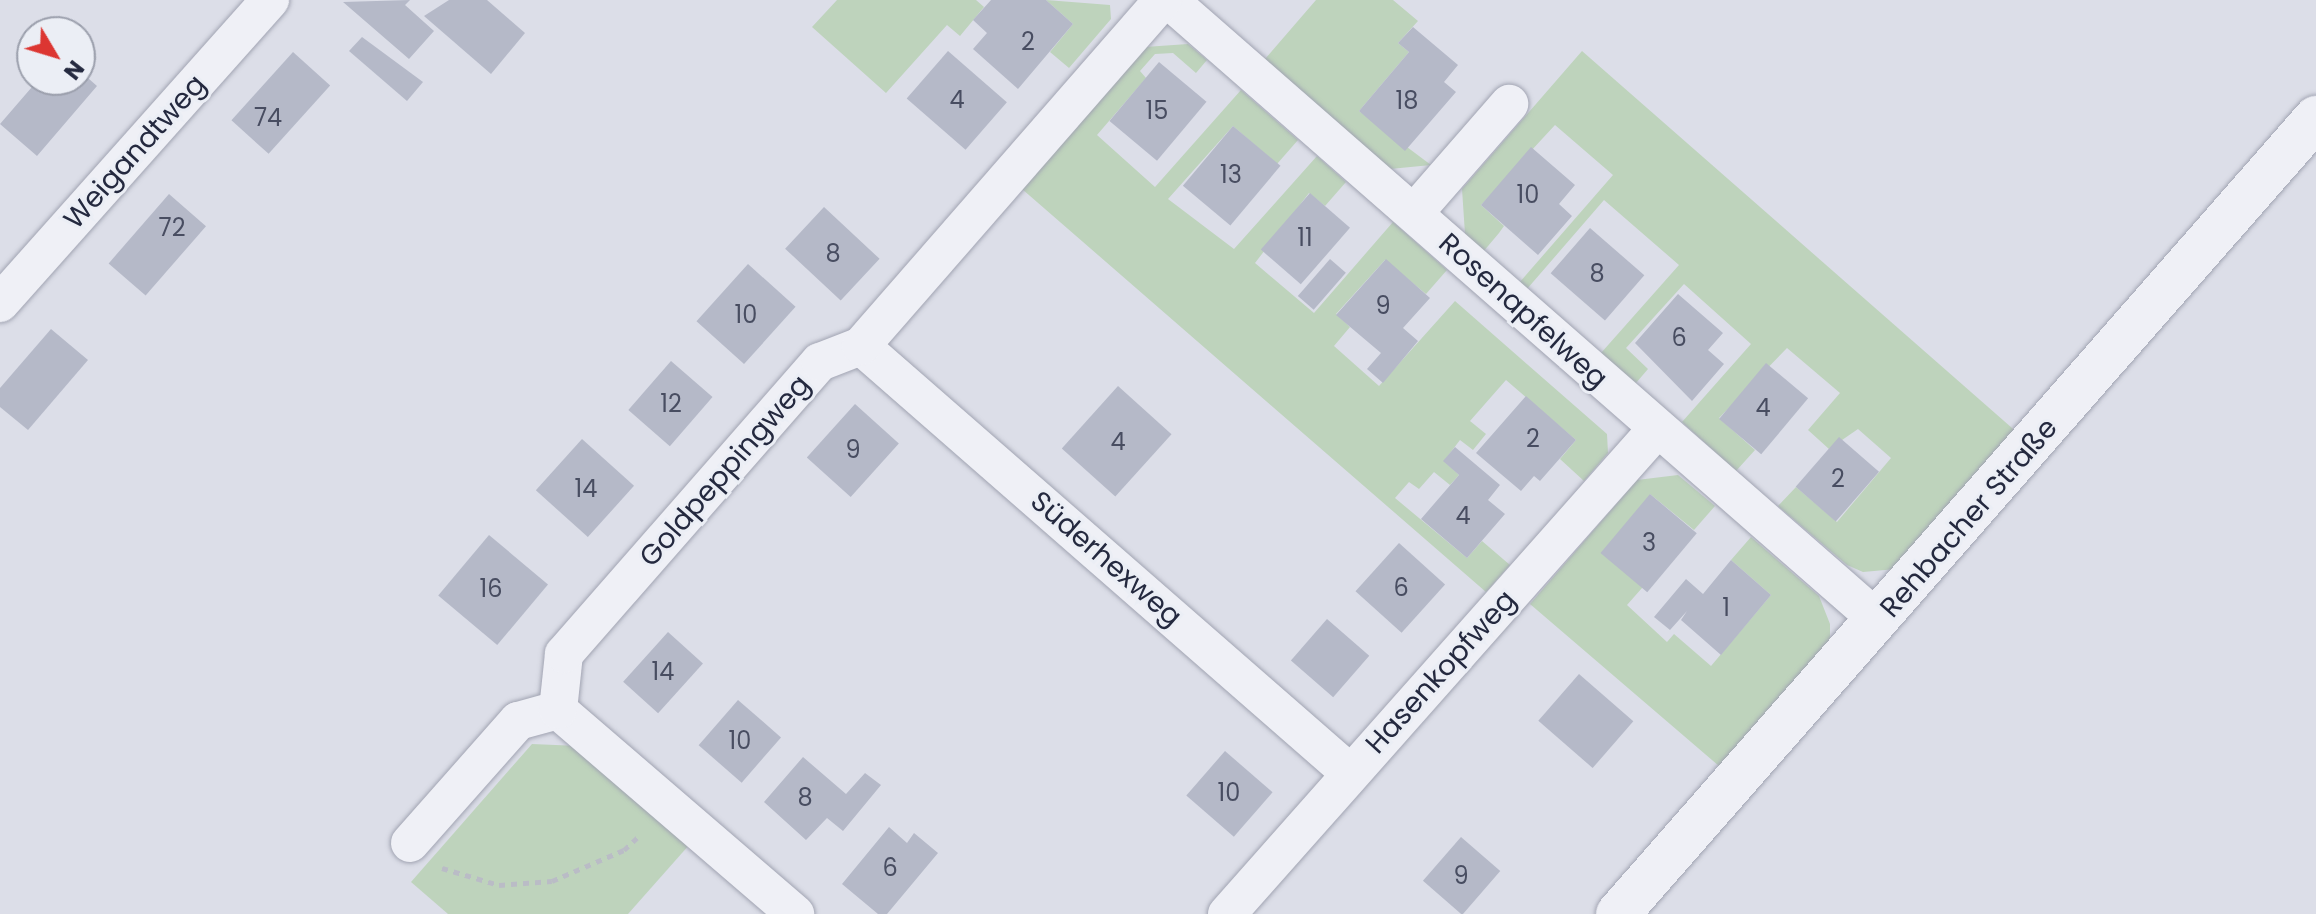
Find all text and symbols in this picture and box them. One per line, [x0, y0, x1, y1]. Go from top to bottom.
north arrow [16, 16, 96, 96]
house number: 2 [1021, 28, 1035, 56]
text: N [56, 54, 91, 86]
street label: Weigandtweg [57, 68, 213, 236]
house number: 4 [949, 86, 965, 114]
house number: 18 [1396, 87, 1418, 115]
house number: 15 [1146, 97, 1168, 125]
house number: 74 [254, 104, 282, 132]
house number: 13 [1220, 161, 1242, 189]
house number: 10 [1517, 181, 1539, 209]
house number: 72 [159, 214, 185, 242]
house number: 11 [1297, 224, 1313, 252]
street label: Rosenapfelweg [1432, 226, 1614, 396]
house number: 8 [825, 240, 841, 268]
house number: 8 [1589, 260, 1605, 288]
house number: 9 [1375, 292, 1391, 320]
house number: 10 [735, 301, 757, 329]
house number: 6 [1671, 324, 1687, 352]
street label: Goldpeppingweg [633, 368, 817, 574]
house number: 12 [660, 390, 682, 418]
house number: 4 [1755, 394, 1771, 422]
street label: Rehbacher Straße [1873, 412, 2065, 624]
house number: 2 [1526, 425, 1540, 453]
house number: 4 [1110, 428, 1126, 456]
house number: 9 [845, 436, 861, 464]
house number: 2 [1831, 465, 1845, 493]
house number: 14 [575, 475, 597, 503]
street label: Süderhexweg [1024, 484, 1188, 634]
house number: 4 [1455, 502, 1471, 530]
house number: 3 [1642, 529, 1656, 557]
house number: 6 [1393, 574, 1409, 602]
house number: 16 [480, 575, 502, 603]
street label: Hasenkopfweg [1359, 583, 1523, 761]
house number: 1 [1722, 594, 1730, 622]
house number: 14 [652, 658, 674, 686]
house number: 10 [729, 727, 751, 755]
house number: 10 [1218, 779, 1240, 807]
house number: 8 [797, 784, 813, 812]
house number: 6 [882, 854, 898, 882]
house number: 9 [1453, 862, 1469, 890]

